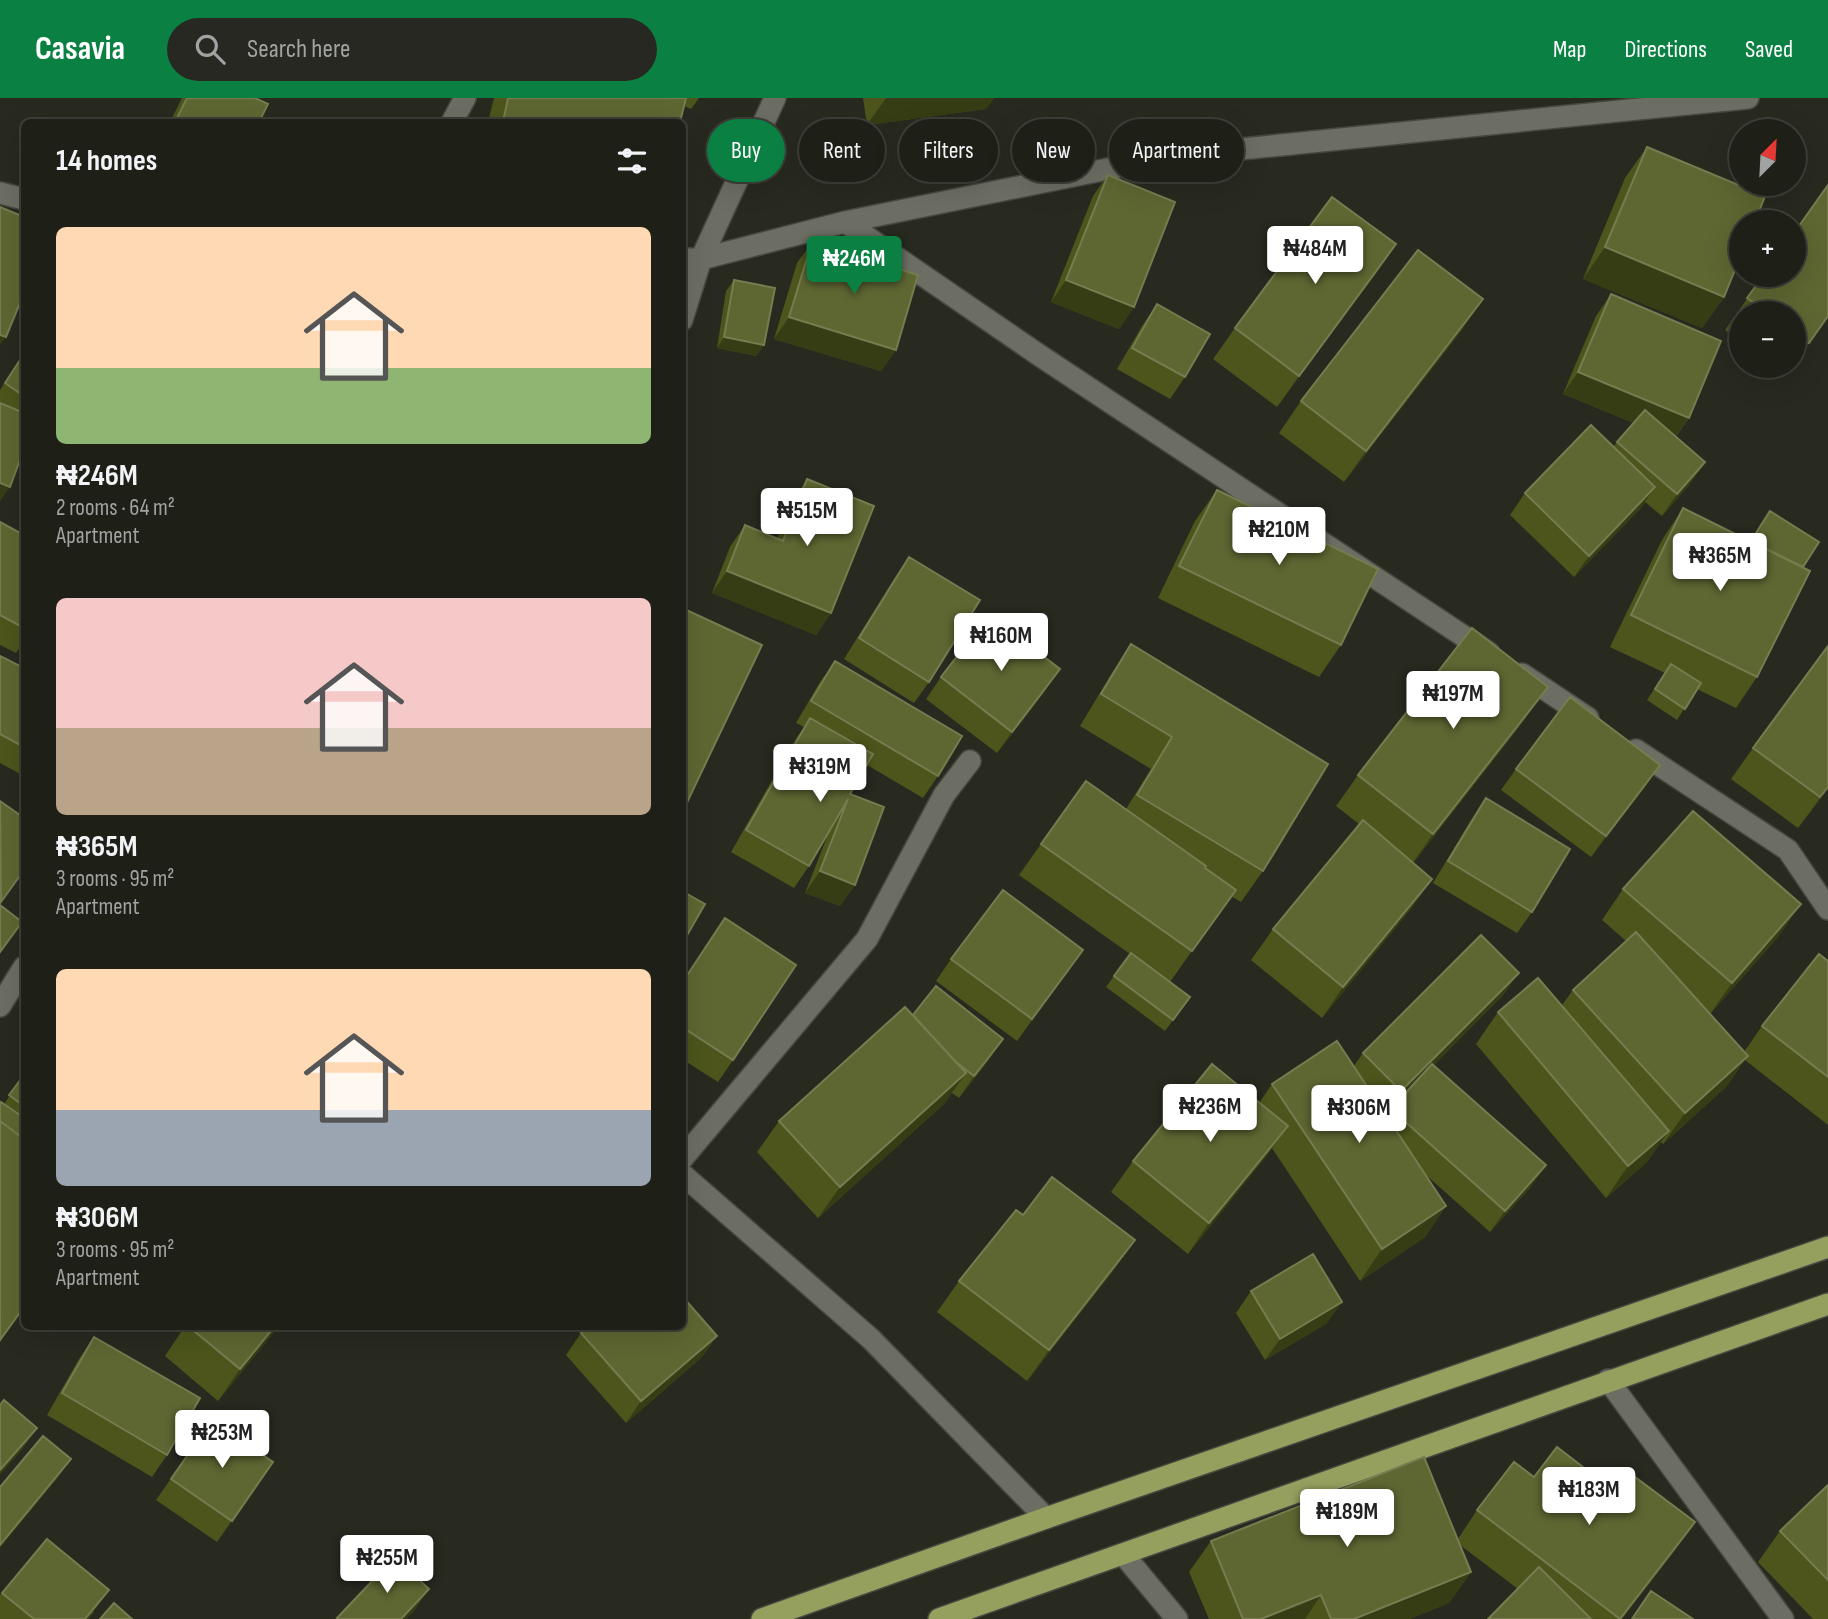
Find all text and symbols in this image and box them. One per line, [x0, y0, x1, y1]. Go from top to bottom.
search box [167, 18, 657, 81]
text: Casavia [35, 29, 125, 69]
icon: search [191, 30, 229, 68]
text: Search here [247, 34, 350, 65]
text: Map [1553, 35, 1586, 64]
text: Directions [1624, 35, 1707, 64]
text: Saved [1745, 35, 1793, 64]
chip: Buy [707, 119, 785, 182]
chip: Rent [799, 119, 885, 182]
chip: Filters [899, 119, 998, 182]
chip: New [1012, 119, 1095, 182]
chip: Apartment [1109, 119, 1244, 182]
north arrow [1729, 119, 1806, 196]
map controls [1729, 119, 1806, 378]
icon: filters [613, 142, 651, 180]
text: 14 homes [56, 143, 157, 179]
button: + [1729, 210, 1806, 287]
pin: ₦484M [1266, 226, 1364, 286]
text: ₦484M [1283, 235, 1347, 263]
pin: ₦246M [805, 236, 903, 296]
text: ₦246M [823, 245, 885, 273]
icon: home [291, 273, 417, 399]
button: − [1729, 301, 1806, 378]
text: ₦246M [56, 458, 138, 494]
pin: ₦515M [758, 489, 856, 548]
text: 2 rooms · 64 m² [56, 494, 175, 522]
text: ₦515M [777, 497, 837, 525]
pin: ₦210M [1230, 508, 1328, 567]
text: ₦210M [1248, 516, 1310, 544]
text: Apartment [56, 522, 140, 550]
pin: ₦365M [1671, 533, 1769, 593]
text: ₦365M [1689, 542, 1751, 570]
pin: ₦160M [952, 614, 1050, 673]
text: ₦160M [970, 622, 1032, 650]
icon: home [291, 644, 417, 770]
pin: ₦197M [1404, 672, 1502, 731]
text: ₦197M [1422, 680, 1484, 708]
pin: ₦319M [771, 744, 869, 804]
text: ₦319M [789, 753, 851, 781]
text: ₦365M [56, 829, 137, 865]
text: 3 rooms · 95 m² [56, 865, 175, 893]
text: Apartment [56, 893, 140, 921]
icon: home [291, 1015, 417, 1141]
pin: ₦236M [1161, 1084, 1259, 1144]
pin: ₦306M [1310, 1086, 1408, 1145]
text: ₦236M [1179, 1093, 1241, 1121]
text: ₦306M [1327, 1094, 1391, 1122]
text: ₦306M [56, 1200, 138, 1236]
text: 3 rooms · 95 m² [56, 1236, 175, 1264]
text: Apartment [56, 1264, 140, 1292]
pin: ₦253M [173, 1410, 271, 1470]
text: ₦253M [191, 1419, 253, 1447]
pin: ₦183M [1540, 1468, 1638, 1527]
text: ₦183M [1558, 1476, 1620, 1504]
pin: ₦189M [1298, 1490, 1396, 1549]
text: ₦189M [1316, 1498, 1378, 1526]
pin: ₦255M [338, 1536, 436, 1595]
text: ₦255M [356, 1544, 418, 1572]

